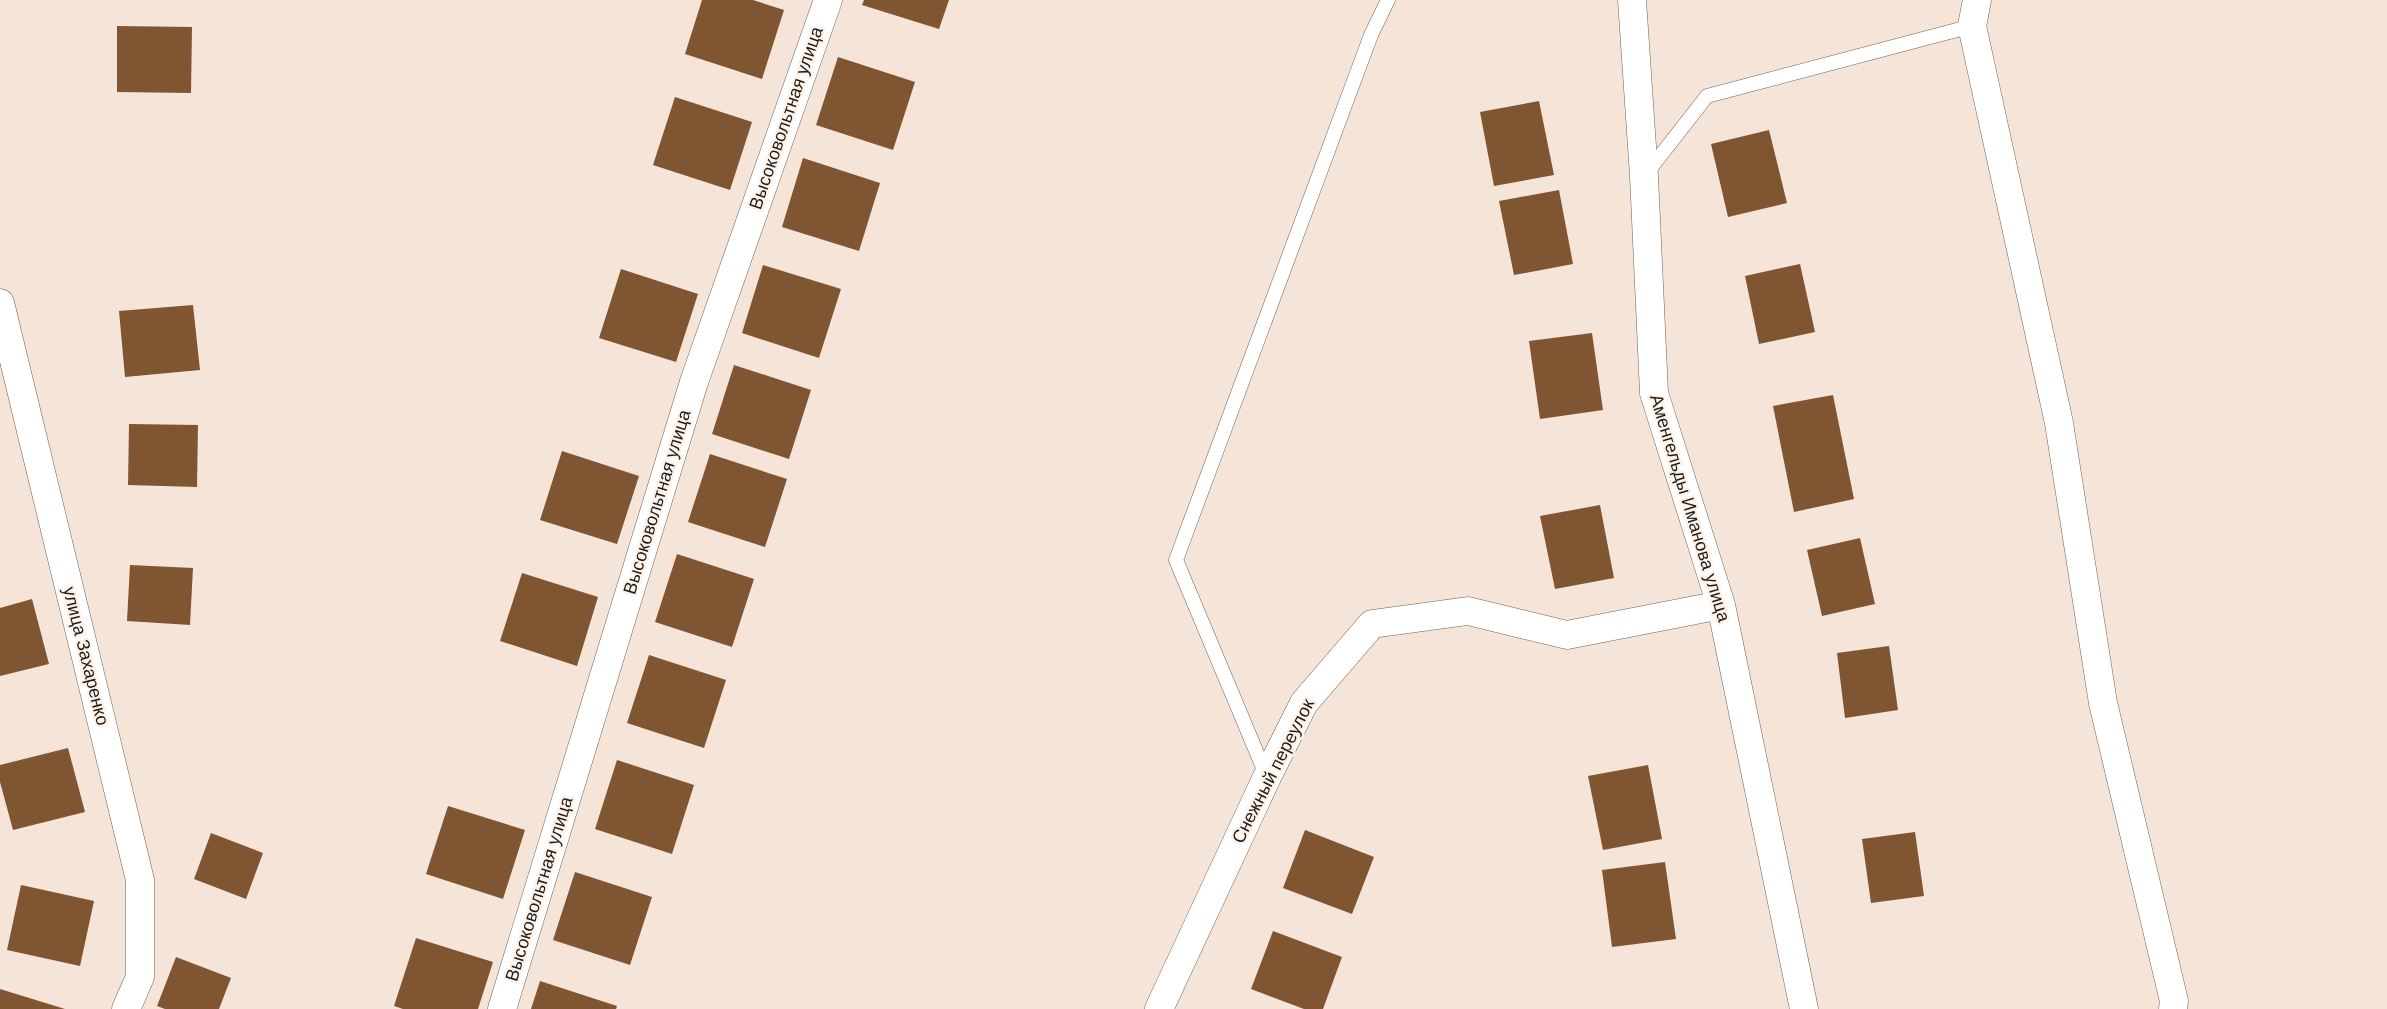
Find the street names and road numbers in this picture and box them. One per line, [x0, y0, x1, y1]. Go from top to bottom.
street label: Высоковольтная улица [743, 22, 829, 213]
street label: Аменгельды Иманова улица [1644, 391, 1736, 626]
street label: Высоковольтная улица [617, 406, 697, 597]
street label: улица Захаренко [57, 584, 115, 728]
street label: Снежный переулок [1226, 694, 1320, 847]
street label: Высоковольтная улица [499, 793, 579, 984]

